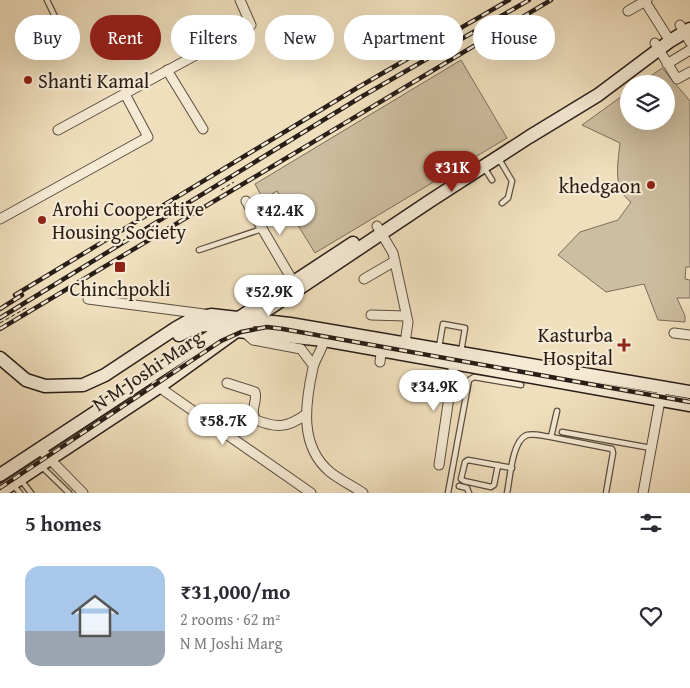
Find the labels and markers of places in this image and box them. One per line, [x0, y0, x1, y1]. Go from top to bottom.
place label: Shanti Kamal [38, 66, 150, 95]
marker: Shanti Kamal [22, 74, 34, 86]
pin: ₹31K [422, 150, 482, 193]
place label: khedgaon [559, 171, 641, 200]
marker: khedgaon [645, 179, 657, 191]
place label: Arohi Cooperative Housing Society [52, 194, 204, 246]
pin: ₹42.4K [239, 194, 321, 236]
marker: Arohi Cooperative Housing Society [36, 214, 48, 226]
marker: Chinchpokli [113, 260, 127, 274]
place label: Chinchpokli [69, 274, 171, 303]
pin: ₹52.9K [228, 274, 310, 317]
place label: Kasturba Hospital [538, 320, 614, 372]
marker: Kasturba Hospital [617, 338, 631, 352]
pin: ₹34.9K [393, 370, 475, 412]
pin: ₹58.7K [182, 404, 264, 446]

